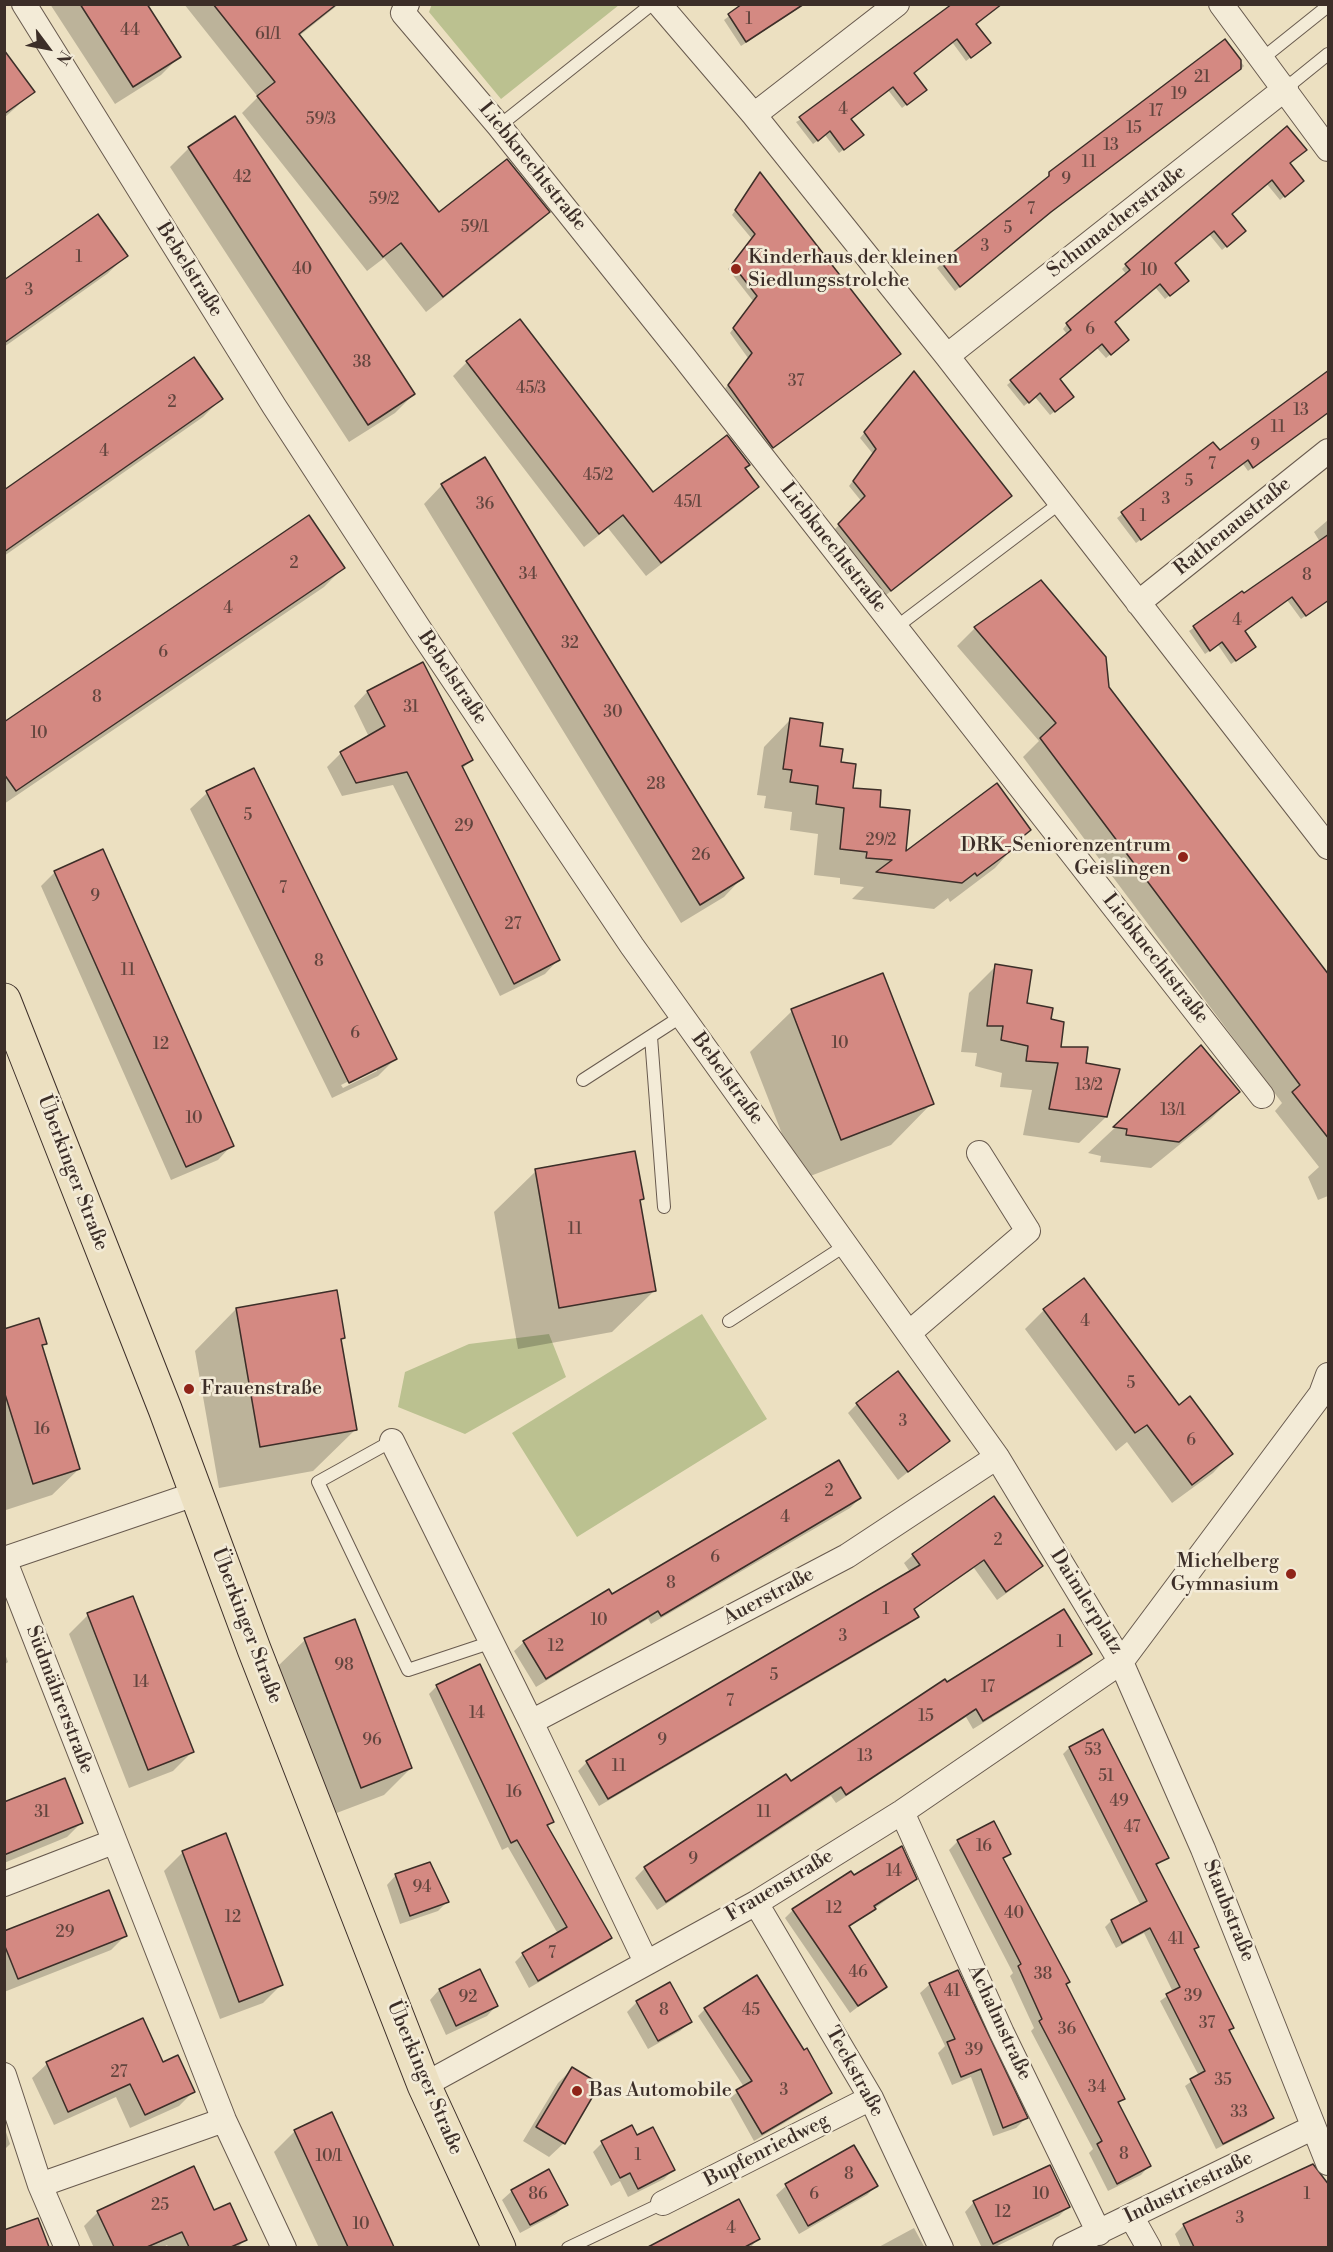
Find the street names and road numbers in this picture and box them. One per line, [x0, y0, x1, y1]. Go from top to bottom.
street label: Liebknechtstraße [473, 98, 591, 236]
street label: Schumacherstraße [1043, 161, 1191, 283]
street label: Bebelstraße [150, 218, 228, 322]
street label: Rathenaustraße [1170, 473, 1296, 581]
street label: Liebknechtstraße [775, 478, 891, 618]
street label: Bebelstraße [412, 627, 492, 729]
street label: Liebknechtstraße [1097, 889, 1213, 1029]
street label: Bebelstraße [686, 1028, 768, 1130]
street label: Überkinger Straße [31, 1092, 113, 1254]
street label: Überkinger Straße [205, 1545, 287, 1707]
street label: Daimlerplatz [1044, 1545, 1128, 1659]
street label: Auerstraße [719, 1563, 819, 1631]
street label: Südmährerstraße [20, 1622, 98, 1778]
street label: Frauenstraße [722, 1845, 838, 1927]
street label: Staubstraße [1197, 1857, 1259, 1965]
street label: Achalmstraße [962, 1961, 1036, 2085]
street label: Überkinger Straße [381, 1997, 467, 2159]
street label: Teckstraße [819, 2023, 889, 2121]
street label: Bupfenriedweg [700, 2109, 834, 2193]
street label: Industriestraße [1121, 2147, 1257, 2229]

